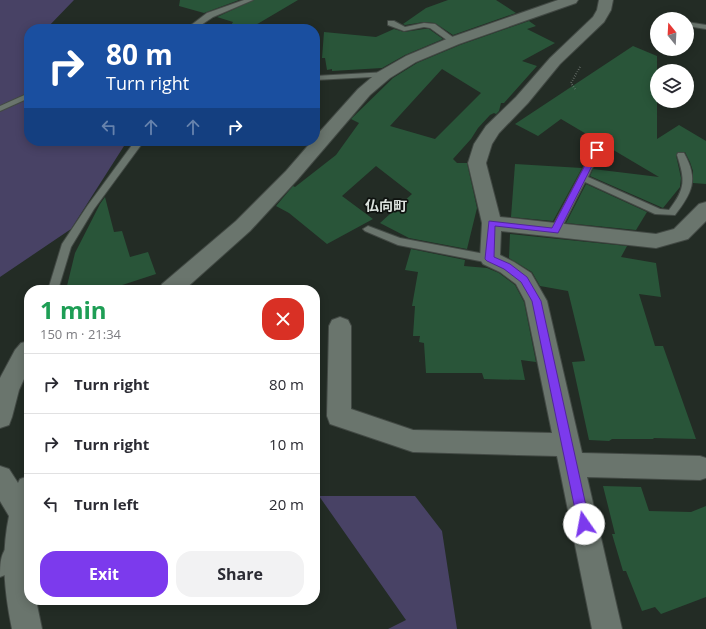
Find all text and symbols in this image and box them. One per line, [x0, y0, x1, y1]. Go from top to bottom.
north arrow [650, 12, 694, 56]
map controls [650, 12, 694, 108]
text: 80 m [106, 35, 173, 73]
icon: right [40, 40, 92, 92]
button: layers [650, 64, 694, 108]
text: Turn right [106, 71, 189, 95]
icon: left [98, 116, 120, 138]
icon: ahead [140, 116, 162, 138]
icon: ahead [182, 116, 204, 138]
icon: right [224, 116, 246, 138]
pin [580, 133, 614, 167]
icon: arrive [586, 139, 608, 161]
district label: 仏向町 [365, 196, 407, 215]
text: 1 min [40, 293, 107, 326]
button: close [262, 298, 304, 340]
text: 150 m · 21:34 [40, 325, 121, 343]
icon: right [40, 373, 62, 395]
text: Turn right [74, 374, 149, 394]
text: 80 m [269, 374, 304, 394]
icon: right [40, 433, 62, 455]
text: Turn right [74, 434, 149, 454]
text: 10 m [269, 434, 304, 454]
icon: left [40, 493, 62, 515]
text: Turn left [74, 494, 139, 514]
text: 20 m [269, 494, 304, 514]
position arrow [563, 503, 605, 545]
button: Exit [40, 551, 168, 597]
button: Share [176, 551, 304, 597]

